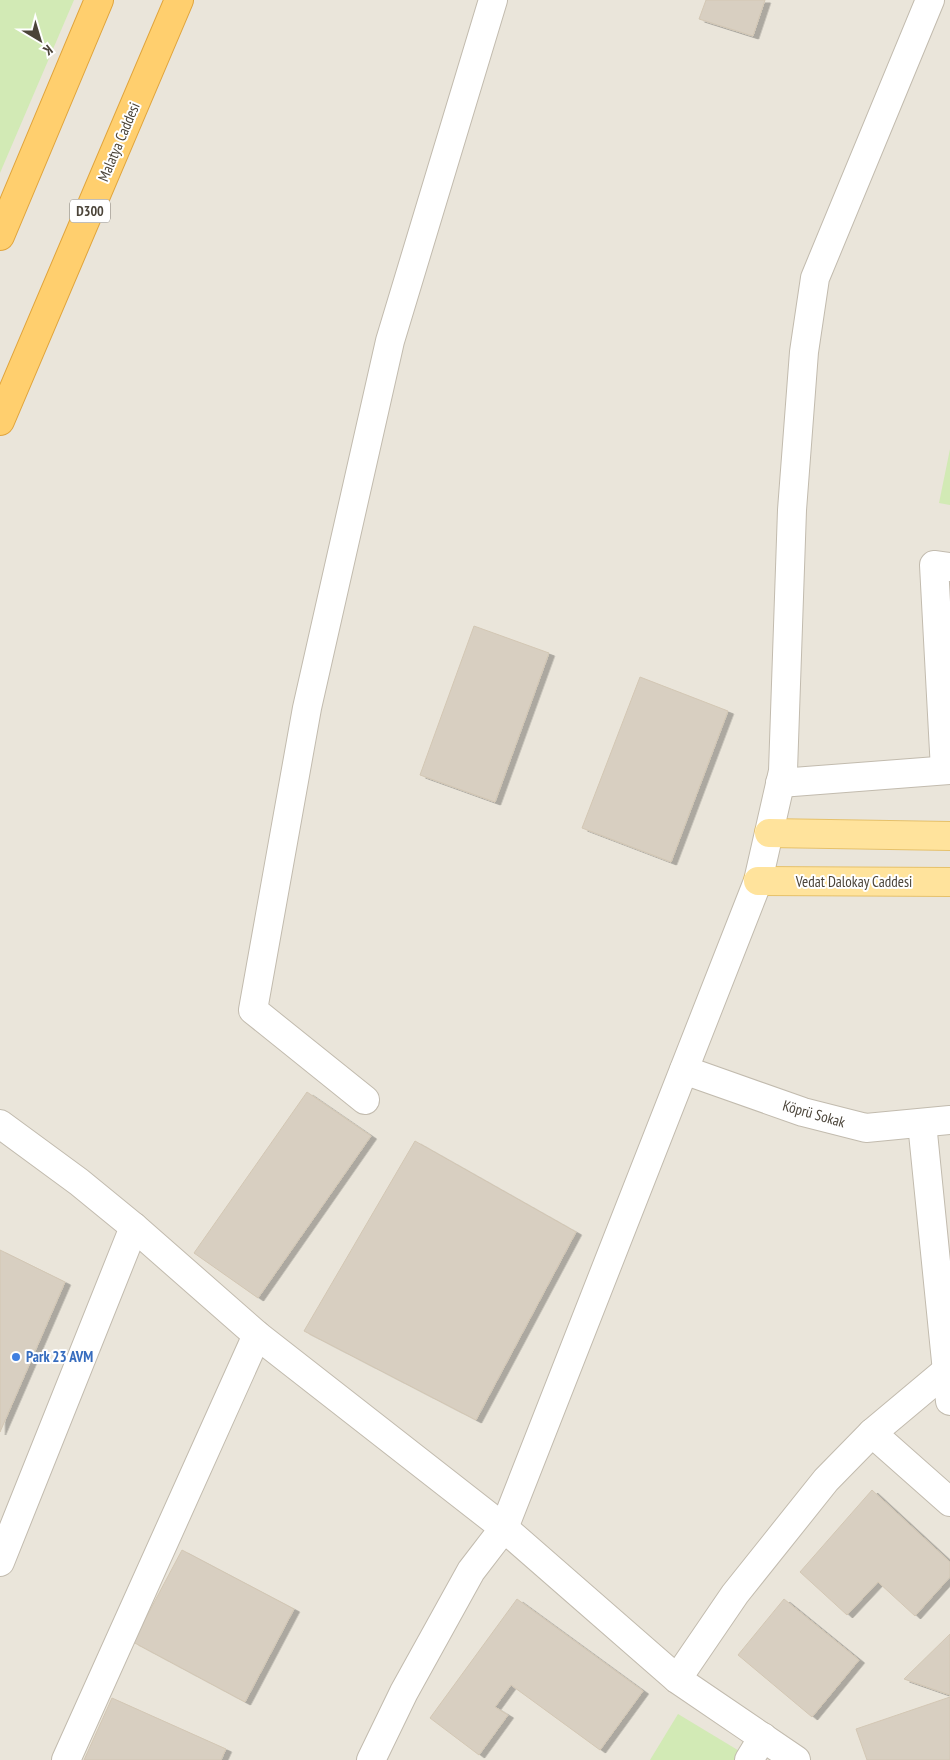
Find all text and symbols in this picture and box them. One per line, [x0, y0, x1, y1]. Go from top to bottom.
north arrow [15, 15, 65, 65]
text: K [39, 41, 56, 60]
street label: Malatya Caddesi [93, 99, 144, 184]
road number: D300 [70, 200, 110, 222]
street label: Vedat Dalokay Caddesi [795, 872, 912, 891]
street label: Köprü Sokak [781, 1096, 848, 1132]
place label: Park 23 AVM [26, 1347, 93, 1366]
marker: Park 23 AVM [10, 1351, 22, 1363]

